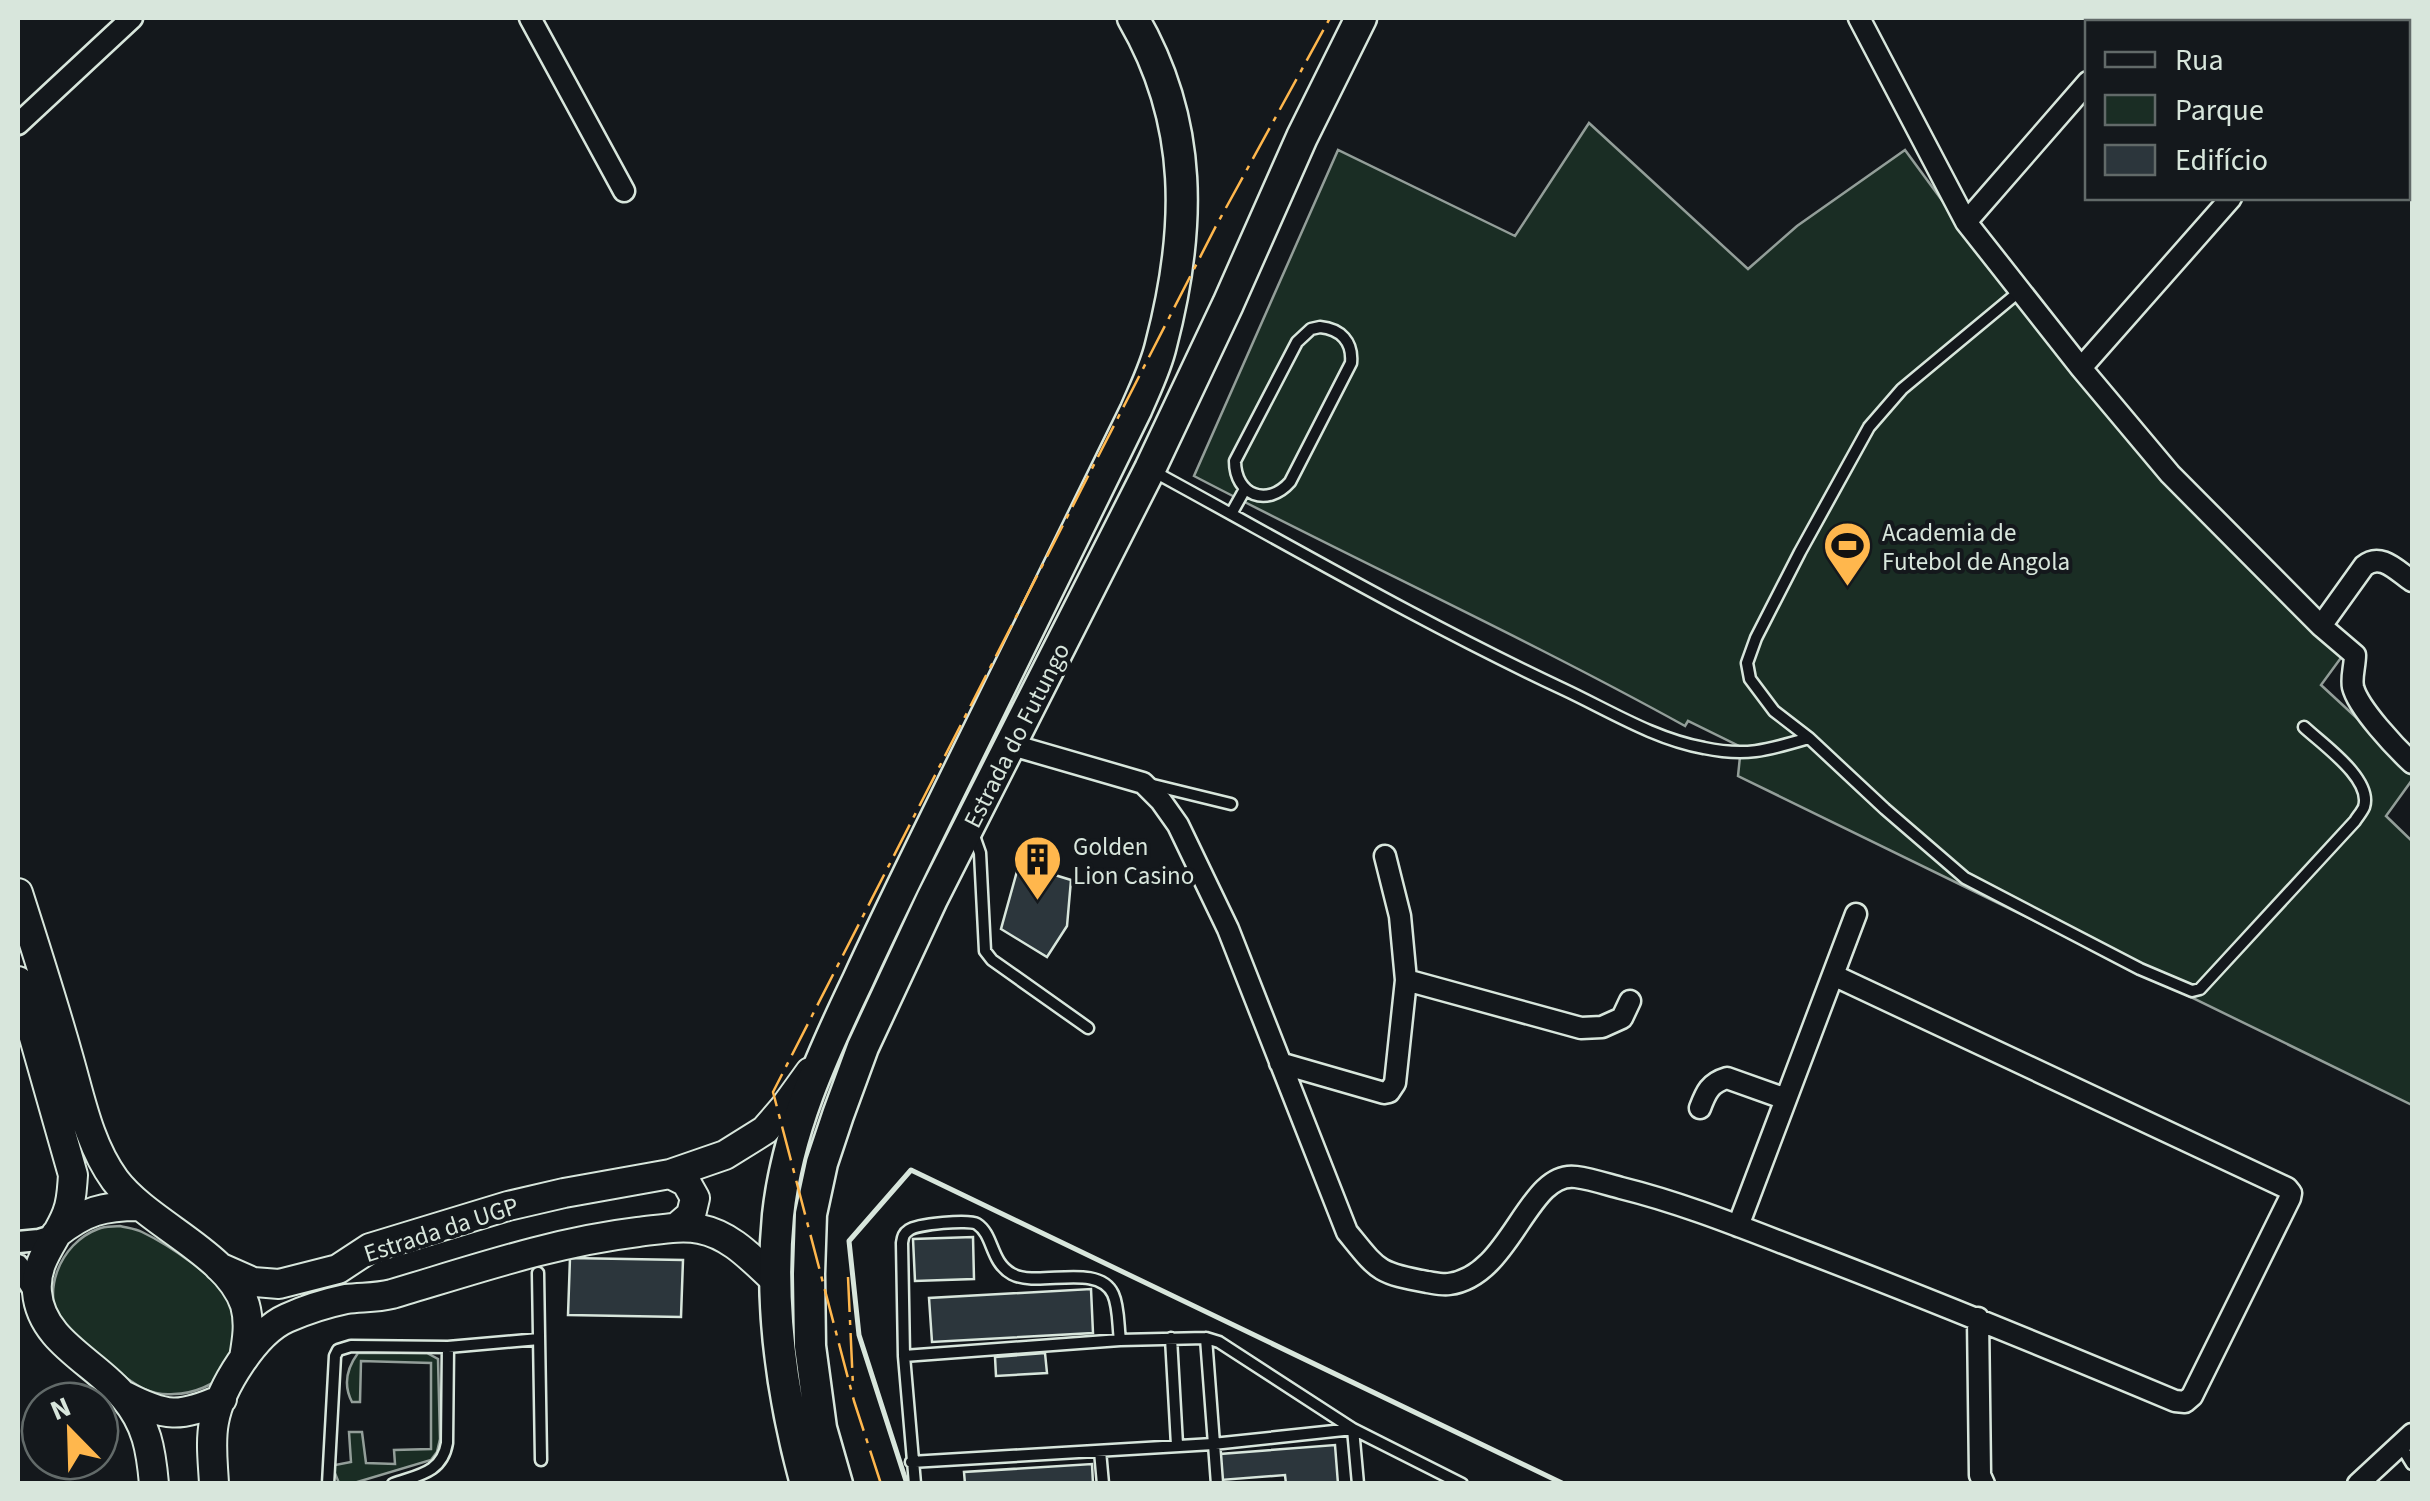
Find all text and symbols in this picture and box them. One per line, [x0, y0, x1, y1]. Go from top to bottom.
legend [2085, 20, 2410, 200]
text: Rua [2175, 39, 2224, 82]
text: Parque [2175, 89, 2264, 132]
text: Edifício [2175, 139, 2268, 182]
place label: Academia de Futebol de Angola [1882, 515, 2070, 580]
sports icon: Academia de Futebol de Angola [1821, 520, 1873, 588]
street label: Estrada do Futungo [955, 637, 1079, 834]
place label: Golden Lion Casino [1073, 829, 1194, 894]
building icon: Golden Lion Casino [1012, 834, 1064, 902]
street label: Estrada da UGP [359, 1188, 523, 1272]
north arrow [20, 1381, 120, 1481]
text: N [44, 1387, 77, 1431]

